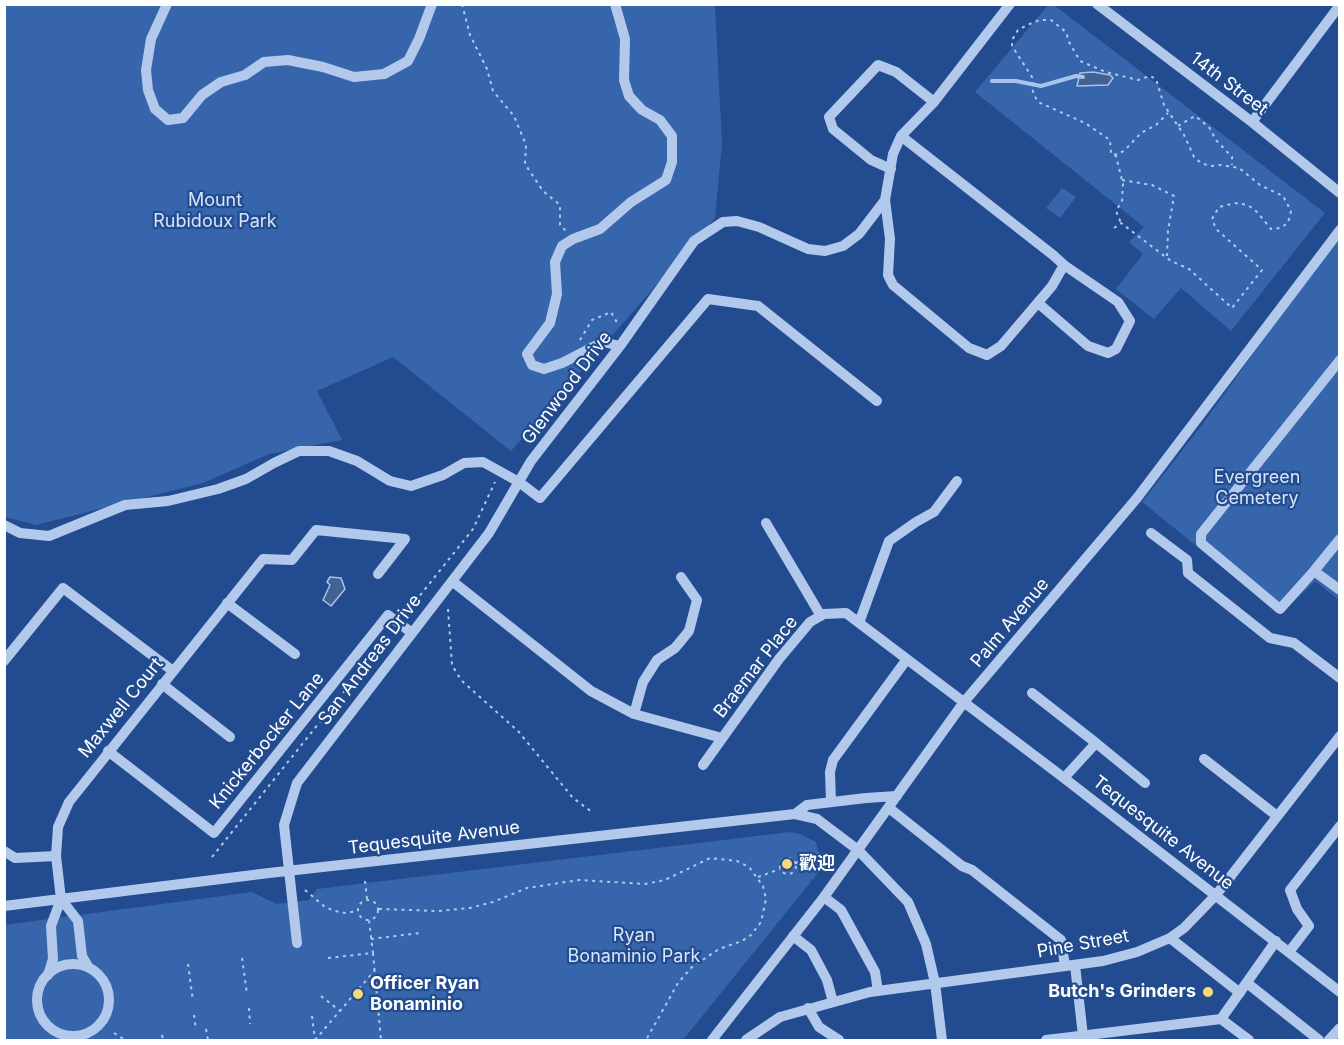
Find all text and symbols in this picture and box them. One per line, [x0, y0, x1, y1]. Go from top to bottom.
street label: 14th Street [1186, 48, 1272, 120]
park label: Mount Rubidoux Park [153, 190, 277, 232]
street label: Glenwood Drive [518, 327, 616, 449]
park label: Evergreen Cemetery [1214, 467, 1300, 510]
street label: Palm Avenue [966, 574, 1054, 672]
street label: San Andreas Drive [314, 590, 426, 730]
street label: Braemar Place [709, 612, 803, 722]
street label: Maxwell Court [74, 654, 168, 762]
street label: Knickerbocker Lane [205, 668, 329, 814]
street label: Tequesquite Avenue [1088, 771, 1238, 895]
street label: Tequesquite Avenue [347, 817, 521, 859]
place label: 歡迎 [799, 853, 835, 875]
marker: 歡迎 [780, 857, 794, 871]
park label: Ryan Bonaminio Park [568, 925, 700, 968]
street label: Pine Street [1035, 925, 1131, 963]
place label: Officer Ryan Bonaminio [370, 973, 480, 1016]
place label: Butch's Grinders [1048, 981, 1196, 1003]
marker: Butch's Grinders [1201, 985, 1215, 999]
marker: Officer Ryan Bonaminio [351, 987, 365, 1001]

